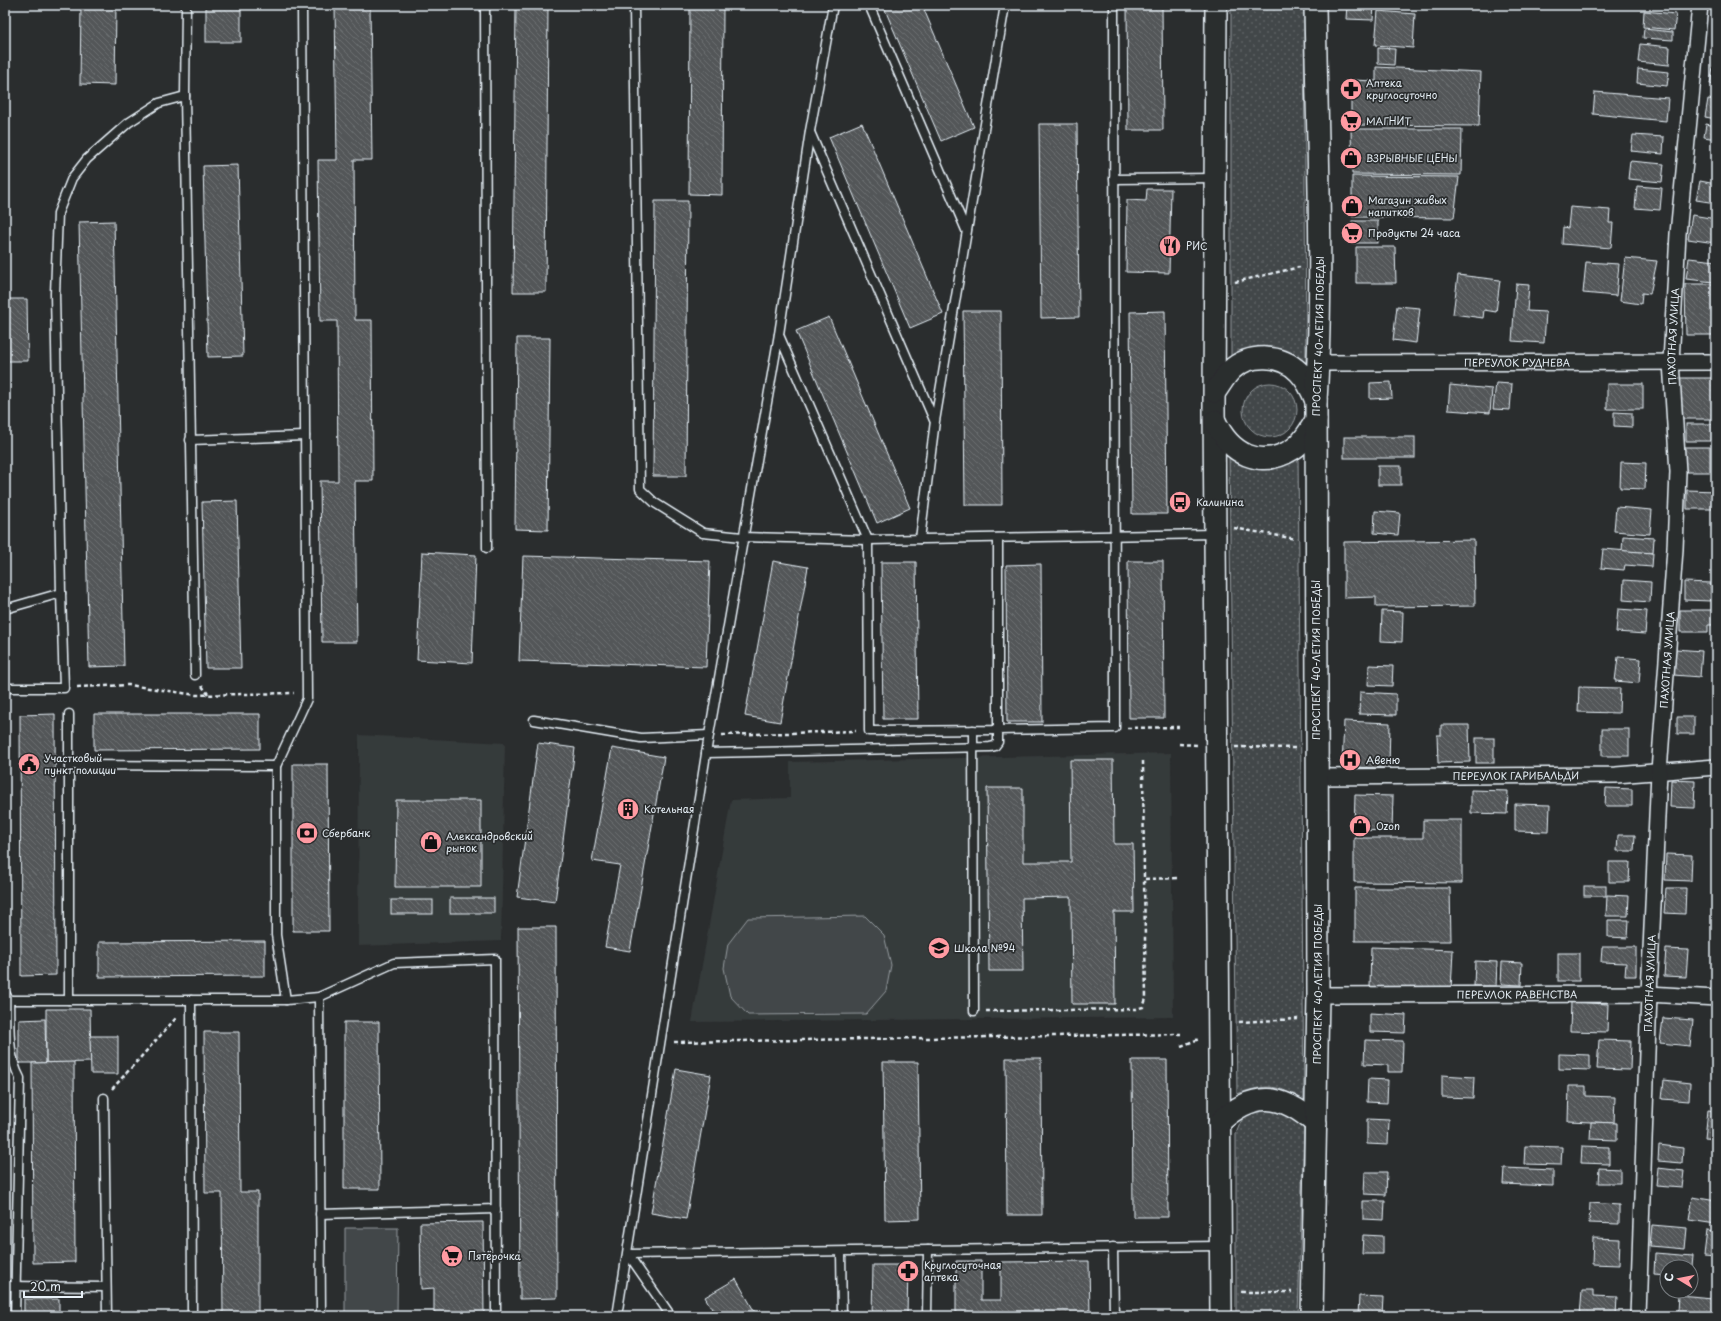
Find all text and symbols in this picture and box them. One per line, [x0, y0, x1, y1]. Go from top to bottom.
place label: Аптека круглосуточно [1366, 75, 1438, 103]
pharmacy icon: Аптека круглосуточно [1338, 76, 1364, 102]
supermarket icon: МАГНИТ [1338, 108, 1364, 134]
place label: МАГНИТ [1366, 113, 1411, 128]
shop icon: ВЗРЫВНЫЕ ЦЕНЫ [1338, 145, 1364, 171]
place label: ВЗРЫВНЫЕ ЦЕНЫ [1366, 150, 1458, 165]
place label: Магазин живых напитков [1368, 192, 1447, 219]
shop icon: Магазин живых напитков [1339, 193, 1365, 219]
supermarket icon: Продукты 24 часа [1339, 220, 1365, 246]
place label: Продукты 24 часа [1368, 225, 1461, 240]
restaurant icon: РИС [1157, 233, 1183, 259]
place label: РИС [1186, 238, 1208, 253]
street label: ПРОСПЕКТ 40-ЛЕТИЯ ПОБЕДЫ [1308, 256, 1327, 416]
street label: ПАХОТНАЯ УЛИЦА [1663, 287, 1682, 385]
street label: ПЕРЕУЛОК РУДНЕВА [1464, 354, 1570, 370]
bus stop icon: Калинина [1167, 489, 1193, 515]
place label: Калинина [1196, 494, 1244, 509]
street label: ПРОСПЕКТ 40-ЛЕТИЯ ПОБЕДЫ [1308, 580, 1323, 740]
street label: ПАХОТНАЯ УЛИЦА [1656, 610, 1678, 709]
hospital icon: Авеню [1337, 747, 1363, 773]
place label: Участковый пункт полиции [44, 750, 116, 778]
public building icon: Участковый пункт полиции [16, 751, 42, 777]
place label: Авеню [1366, 752, 1400, 767]
street label: ПЕРЕУЛОК ГАРИБАЛЬДИ [1453, 767, 1579, 783]
building icon: Котельная [615, 796, 641, 822]
place label: Котельная [644, 801, 694, 816]
shop icon: Ozon [1347, 813, 1373, 839]
place label: Ozon [1376, 818, 1400, 833]
bank icon: Сбербанк [294, 820, 320, 846]
place label: Сбербанк [322, 825, 370, 840]
place label: Александровский рынок [446, 828, 533, 855]
shop icon: Александровский рынок [418, 829, 444, 855]
street label: ПРОСПЕКТ 40-ЛЕТИЯ ПОБЕДЫ [1309, 904, 1325, 1064]
street label: ПАХОТНАЯ УЛИЦА [1640, 934, 1659, 1032]
school or university icon: Школа №94 [926, 935, 952, 961]
place label: Школа №94 [954, 940, 1016, 955]
street label: ПЕРЕУЛОК РАВЕНСТВА [1457, 986, 1577, 1002]
supermarket icon: Пятёрочка [439, 1243, 465, 1269]
place label: Пятёрочка [468, 1248, 522, 1263]
place label: Круглосуточная аптека [924, 1257, 1001, 1284]
pharmacy icon: Круглосуточная аптека [895, 1258, 921, 1284]
north arrow [1659, 1259, 1699, 1299]
text: С [1660, 1272, 1678, 1283]
scale bar [24, 1273, 82, 1299]
text: 20 m [30, 1277, 61, 1295]

